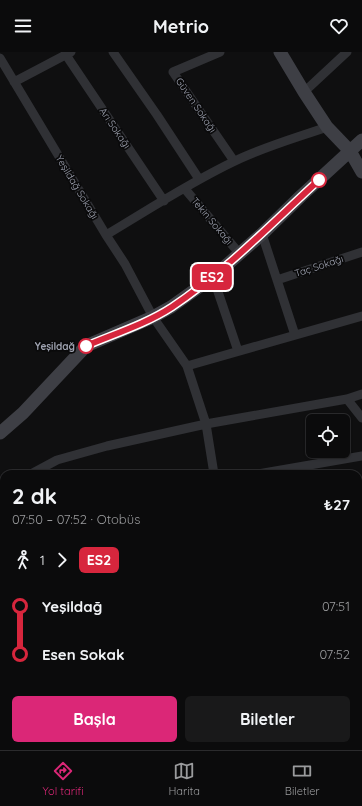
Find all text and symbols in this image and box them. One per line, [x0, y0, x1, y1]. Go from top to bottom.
icon: menu [12, 15, 34, 37]
text: Metrio [153, 15, 209, 38]
icon: heart [328, 15, 350, 37]
street label: Güven Sokağı [173, 75, 219, 135]
street label: Arı Sokağı [97, 105, 133, 151]
street label: Yeşildağ Sokağı [53, 153, 101, 221]
unlabelled marker [311, 172, 327, 188]
street label: Tekin Sokağı [188, 195, 236, 247]
street label: Taç Sokağı [293, 252, 345, 280]
line badge: ES2 [189, 264, 235, 290]
text: ES2 [200, 268, 224, 286]
marker: Yeşildağ [78, 338, 94, 354]
place label: Yeşildağ [35, 340, 75, 353]
map controls [306, 414, 350, 458]
button: locate [306, 414, 350, 458]
text: 2 dk [12, 482, 57, 510]
text: ₺27 [324, 495, 350, 514]
text: 07:50 – 07:52 · Otobüs [12, 511, 140, 527]
icon: walk [12, 549, 34, 571]
icon: forward [51, 549, 73, 571]
text: ES2 [87, 551, 111, 569]
text: 1 [40, 552, 45, 568]
text: Yeşildağ [42, 597, 102, 616]
text: 07:51 [322, 598, 350, 614]
text: Esen Sokak [42, 645, 125, 664]
text: 07:52 [320, 646, 350, 662]
button: Başla [12, 696, 177, 742]
button: Biletler [185, 696, 350, 742]
tab: Yol tarifi [42, 760, 84, 798]
tab: Harita [168, 760, 200, 798]
tab: Biletler [285, 760, 320, 798]

